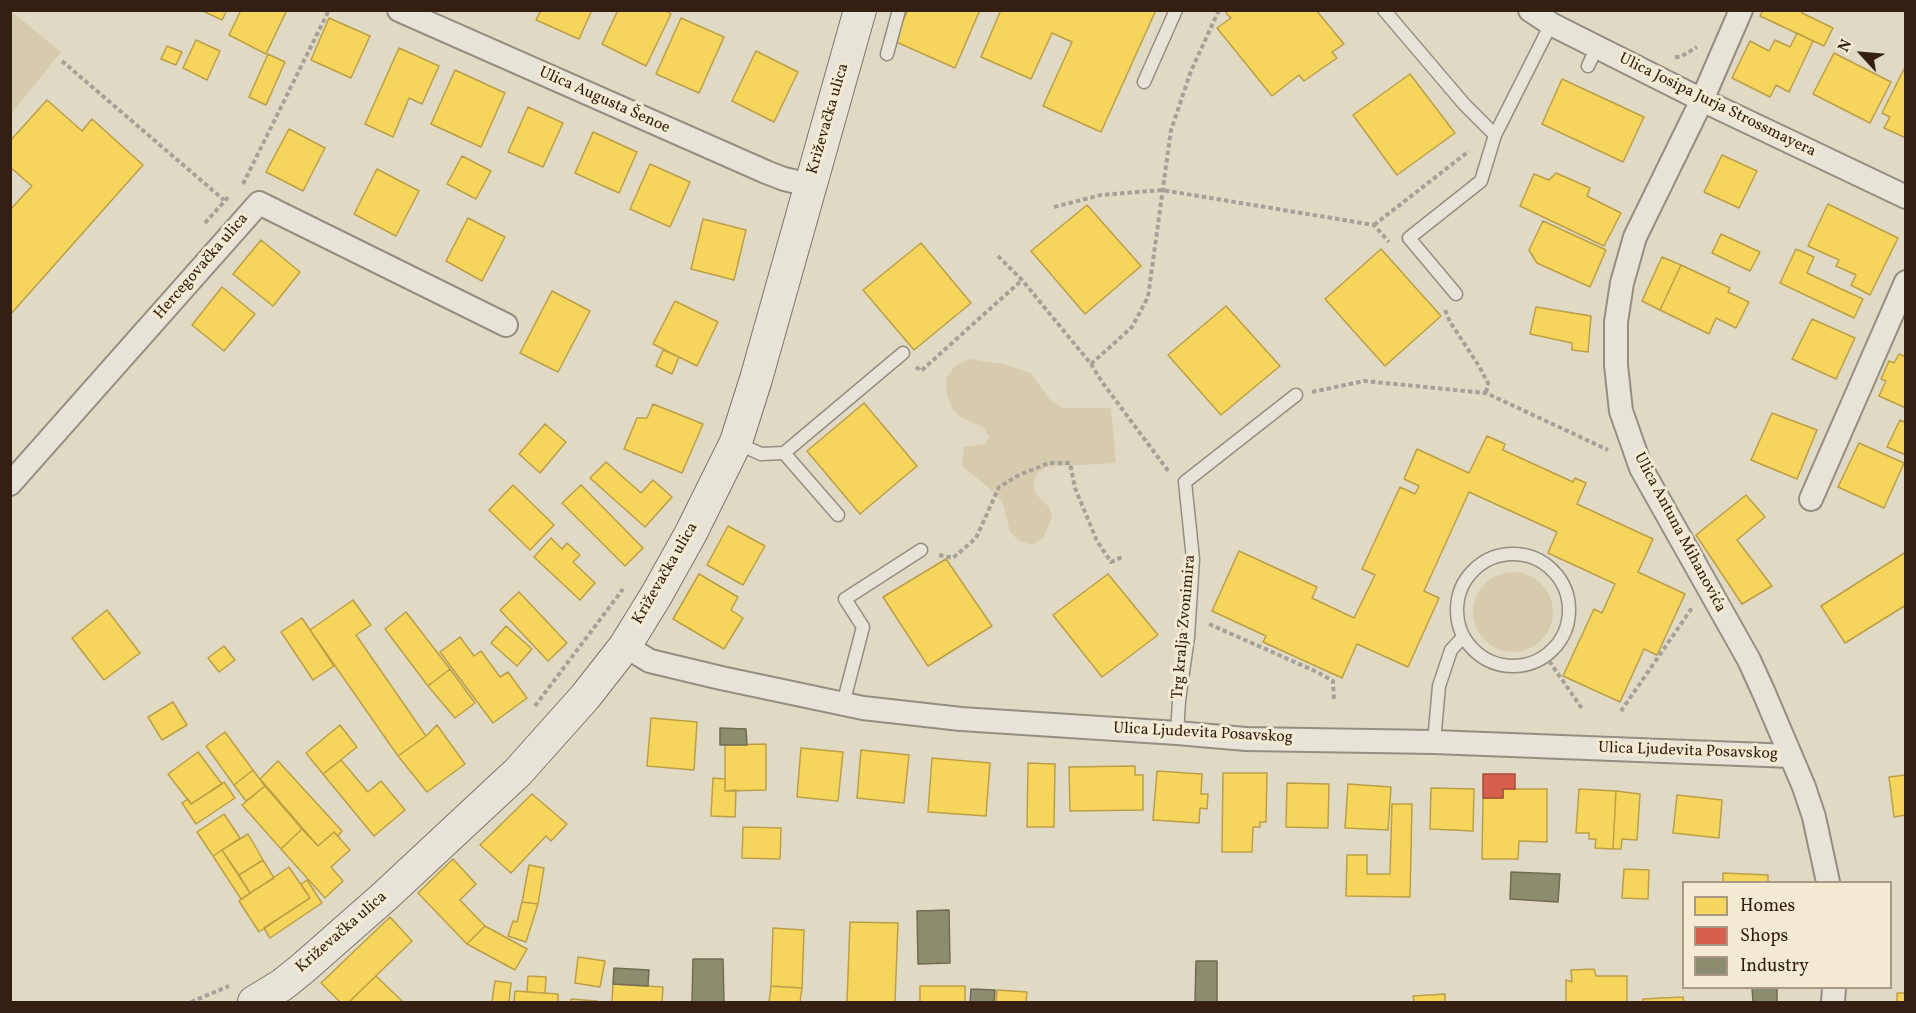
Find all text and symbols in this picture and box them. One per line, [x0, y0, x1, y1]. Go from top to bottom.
north arrow [1832, 24, 1892, 84]
text: N [1833, 36, 1858, 56]
street label: Ulica Josipa Jurja Strossmayera [1615, 50, 1819, 162]
street label: Križevačka ulica [804, 61, 854, 177]
street label: Ulica Augusta Šenoe [535, 63, 673, 139]
street label: Hercegovačka ulica [151, 210, 253, 324]
street label: Ulica Antuna Mihanovića [1629, 450, 1729, 616]
street label: Križevačka ulica [629, 520, 703, 628]
street label: Trg kralja Zvonimira [1169, 554, 1201, 700]
street label: Ulica Ljudevita Posavskog [1113, 720, 1293, 748]
street label: Ulica Ljudevita Posavskog [1598, 739, 1778, 765]
legend [1682, 881, 1892, 989]
street label: Križevačka ulica [292, 888, 392, 978]
text: Homes [1740, 894, 1795, 919]
text: Shops [1740, 924, 1788, 949]
text: Industry [1740, 954, 1809, 979]

